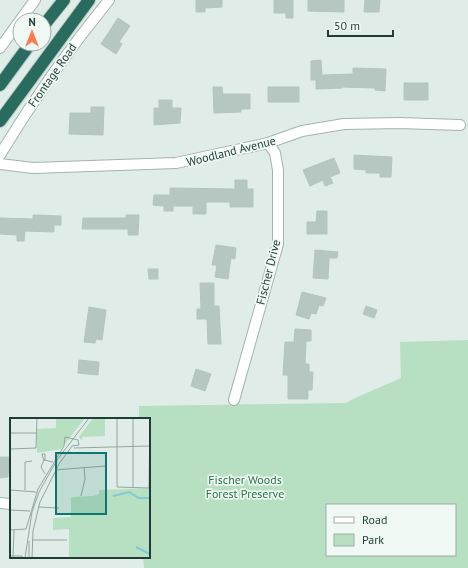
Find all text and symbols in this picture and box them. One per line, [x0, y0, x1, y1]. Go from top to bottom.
north arrow [12, 12, 52, 52]
scale bar [328, 12, 393, 38]
text: N [28, 15, 36, 29]
text: 50 m [334, 18, 360, 33]
street label: Frontage Road [25, 40, 79, 110]
street label: Woodland Avenue [185, 133, 277, 169]
street label: Fischer Drive [253, 238, 283, 306]
inset map [10, 418, 150, 558]
park label: Fischer Woods Forest Preserve [206, 472, 284, 501]
legend [326, 504, 456, 556]
text: Road [362, 512, 387, 527]
text: Park [362, 532, 384, 547]

